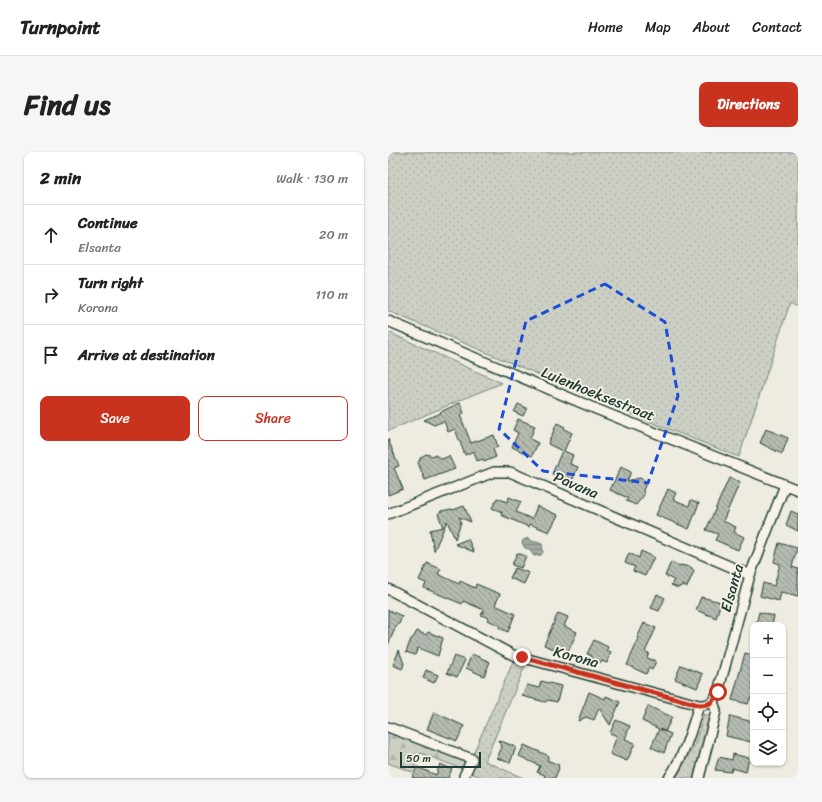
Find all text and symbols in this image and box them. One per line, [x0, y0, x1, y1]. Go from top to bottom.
text: Turnpoint [20, 11, 101, 44]
text: Home [588, 15, 623, 40]
text: Map [645, 15, 671, 40]
text: About [693, 15, 730, 40]
text: Contact [752, 15, 802, 40]
text: Find us [24, 80, 111, 129]
button: Directions [699, 82, 798, 127]
text: 2 min [40, 163, 81, 193]
text: Walk · 130 m [276, 167, 348, 190]
text: Continue [78, 210, 138, 236]
text: 20 m [319, 223, 348, 246]
icon: ahead [40, 224, 62, 246]
text: Elsanta [78, 236, 121, 259]
text: Turn right [78, 270, 143, 296]
text: 110 m [315, 283, 348, 306]
icon: right [40, 284, 62, 306]
text: Korona [78, 296, 118, 319]
text: Arrive at destination [78, 342, 215, 368]
icon: arrive [40, 344, 62, 366]
street label: Luienhoeksestraat [537, 359, 659, 429]
button: Save [40, 396, 190, 441]
button: Share [198, 396, 348, 441]
street label: Pavana [549, 464, 603, 506]
street label: Elsanta [713, 560, 751, 615]
map controls [750, 622, 786, 766]
button: + [750, 622, 786, 658]
street label: Korona [550, 638, 602, 676]
route end [513, 648, 531, 666]
button: − [750, 658, 786, 694]
route start [709, 683, 727, 701]
button: locate [750, 694, 786, 730]
button: layers [750, 730, 786, 766]
text: 50 m [406, 749, 431, 768]
scale bar [400, 750, 481, 769]

